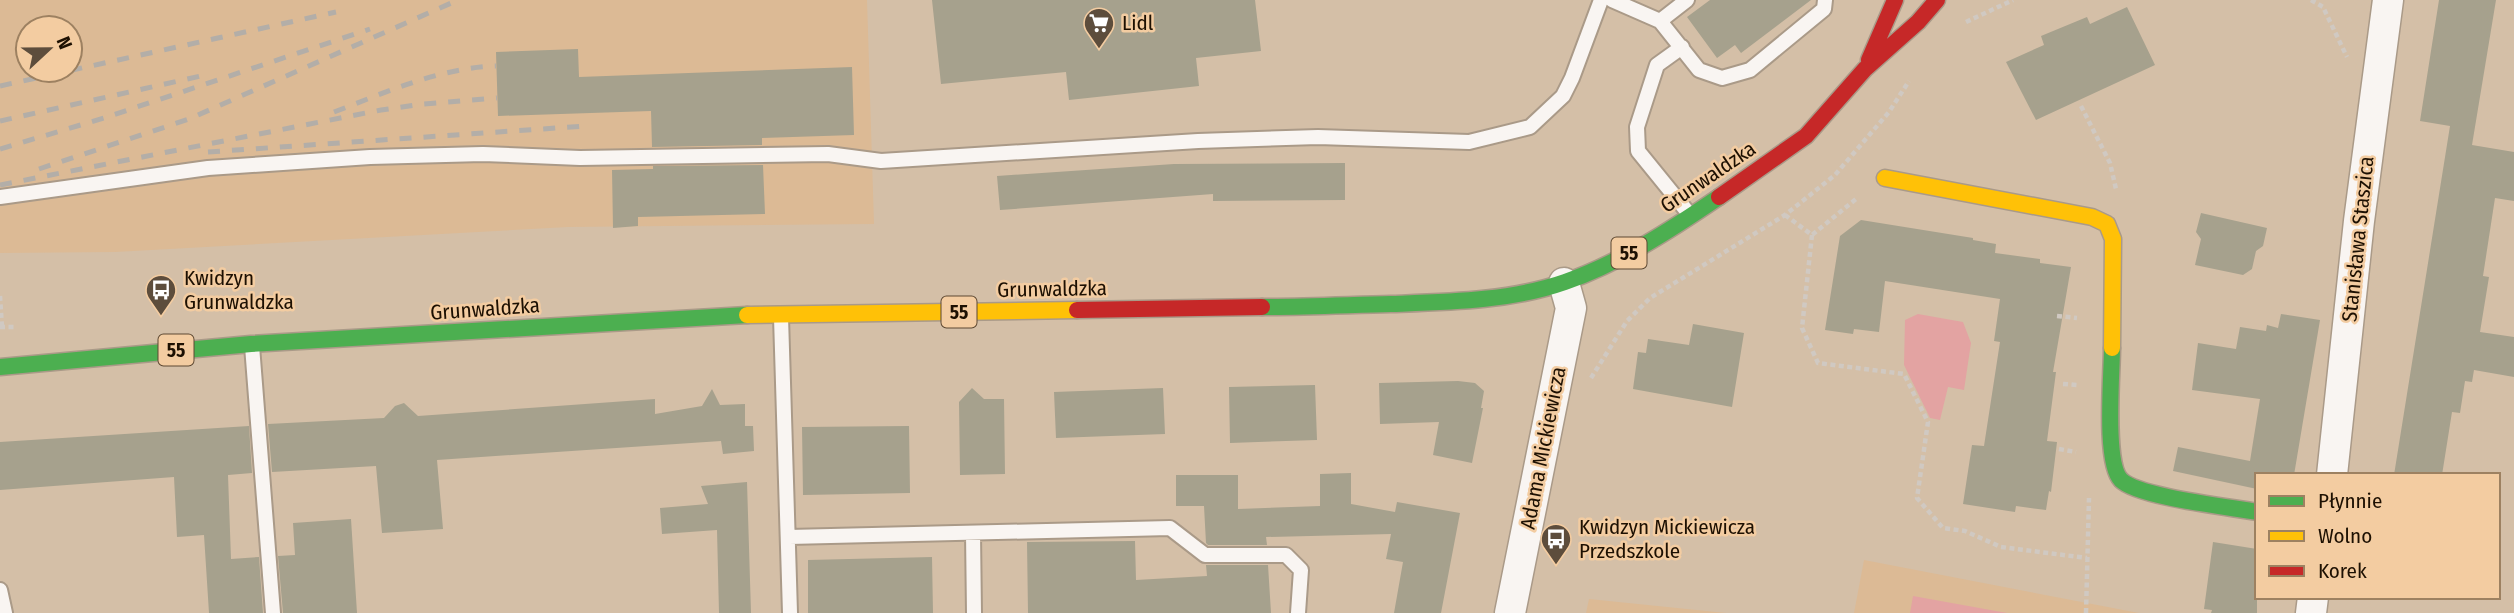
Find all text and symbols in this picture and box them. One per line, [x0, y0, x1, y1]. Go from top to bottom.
supermarket icon: Lidl [1082, 6, 1116, 50]
place label: Lidl [1122, 10, 1154, 36]
north arrow [14, 14, 84, 84]
text: N [52, 33, 77, 52]
street label: Grunwaldzka [1655, 136, 1761, 218]
street label: Stanisława Staszica [2336, 155, 2380, 323]
road number: 55 [1612, 238, 1646, 268]
place label: Kwidzyn Grunwaldzka [184, 265, 294, 315]
bus stop icon: Kwidzyn Grunwaldzka [144, 273, 178, 317]
street label: Grunwaldzka [997, 275, 1107, 303]
street label: Grunwaldzka [429, 292, 541, 326]
road number: 55 [942, 296, 976, 328]
road number: 55 [158, 334, 194, 366]
street label: Adama Mickiewicza [1514, 365, 1572, 531]
legend [2255, 473, 2500, 599]
text: Płynnie [2318, 488, 2382, 514]
place label: Kwidzyn Mickiewicza Przedszkole [1579, 514, 1755, 564]
bus stop icon: Kwidzyn Mickiewicza Przedszkole [1539, 522, 1573, 566]
text: Wolno [2318, 523, 2372, 549]
text: Korek [2318, 558, 2367, 584]

